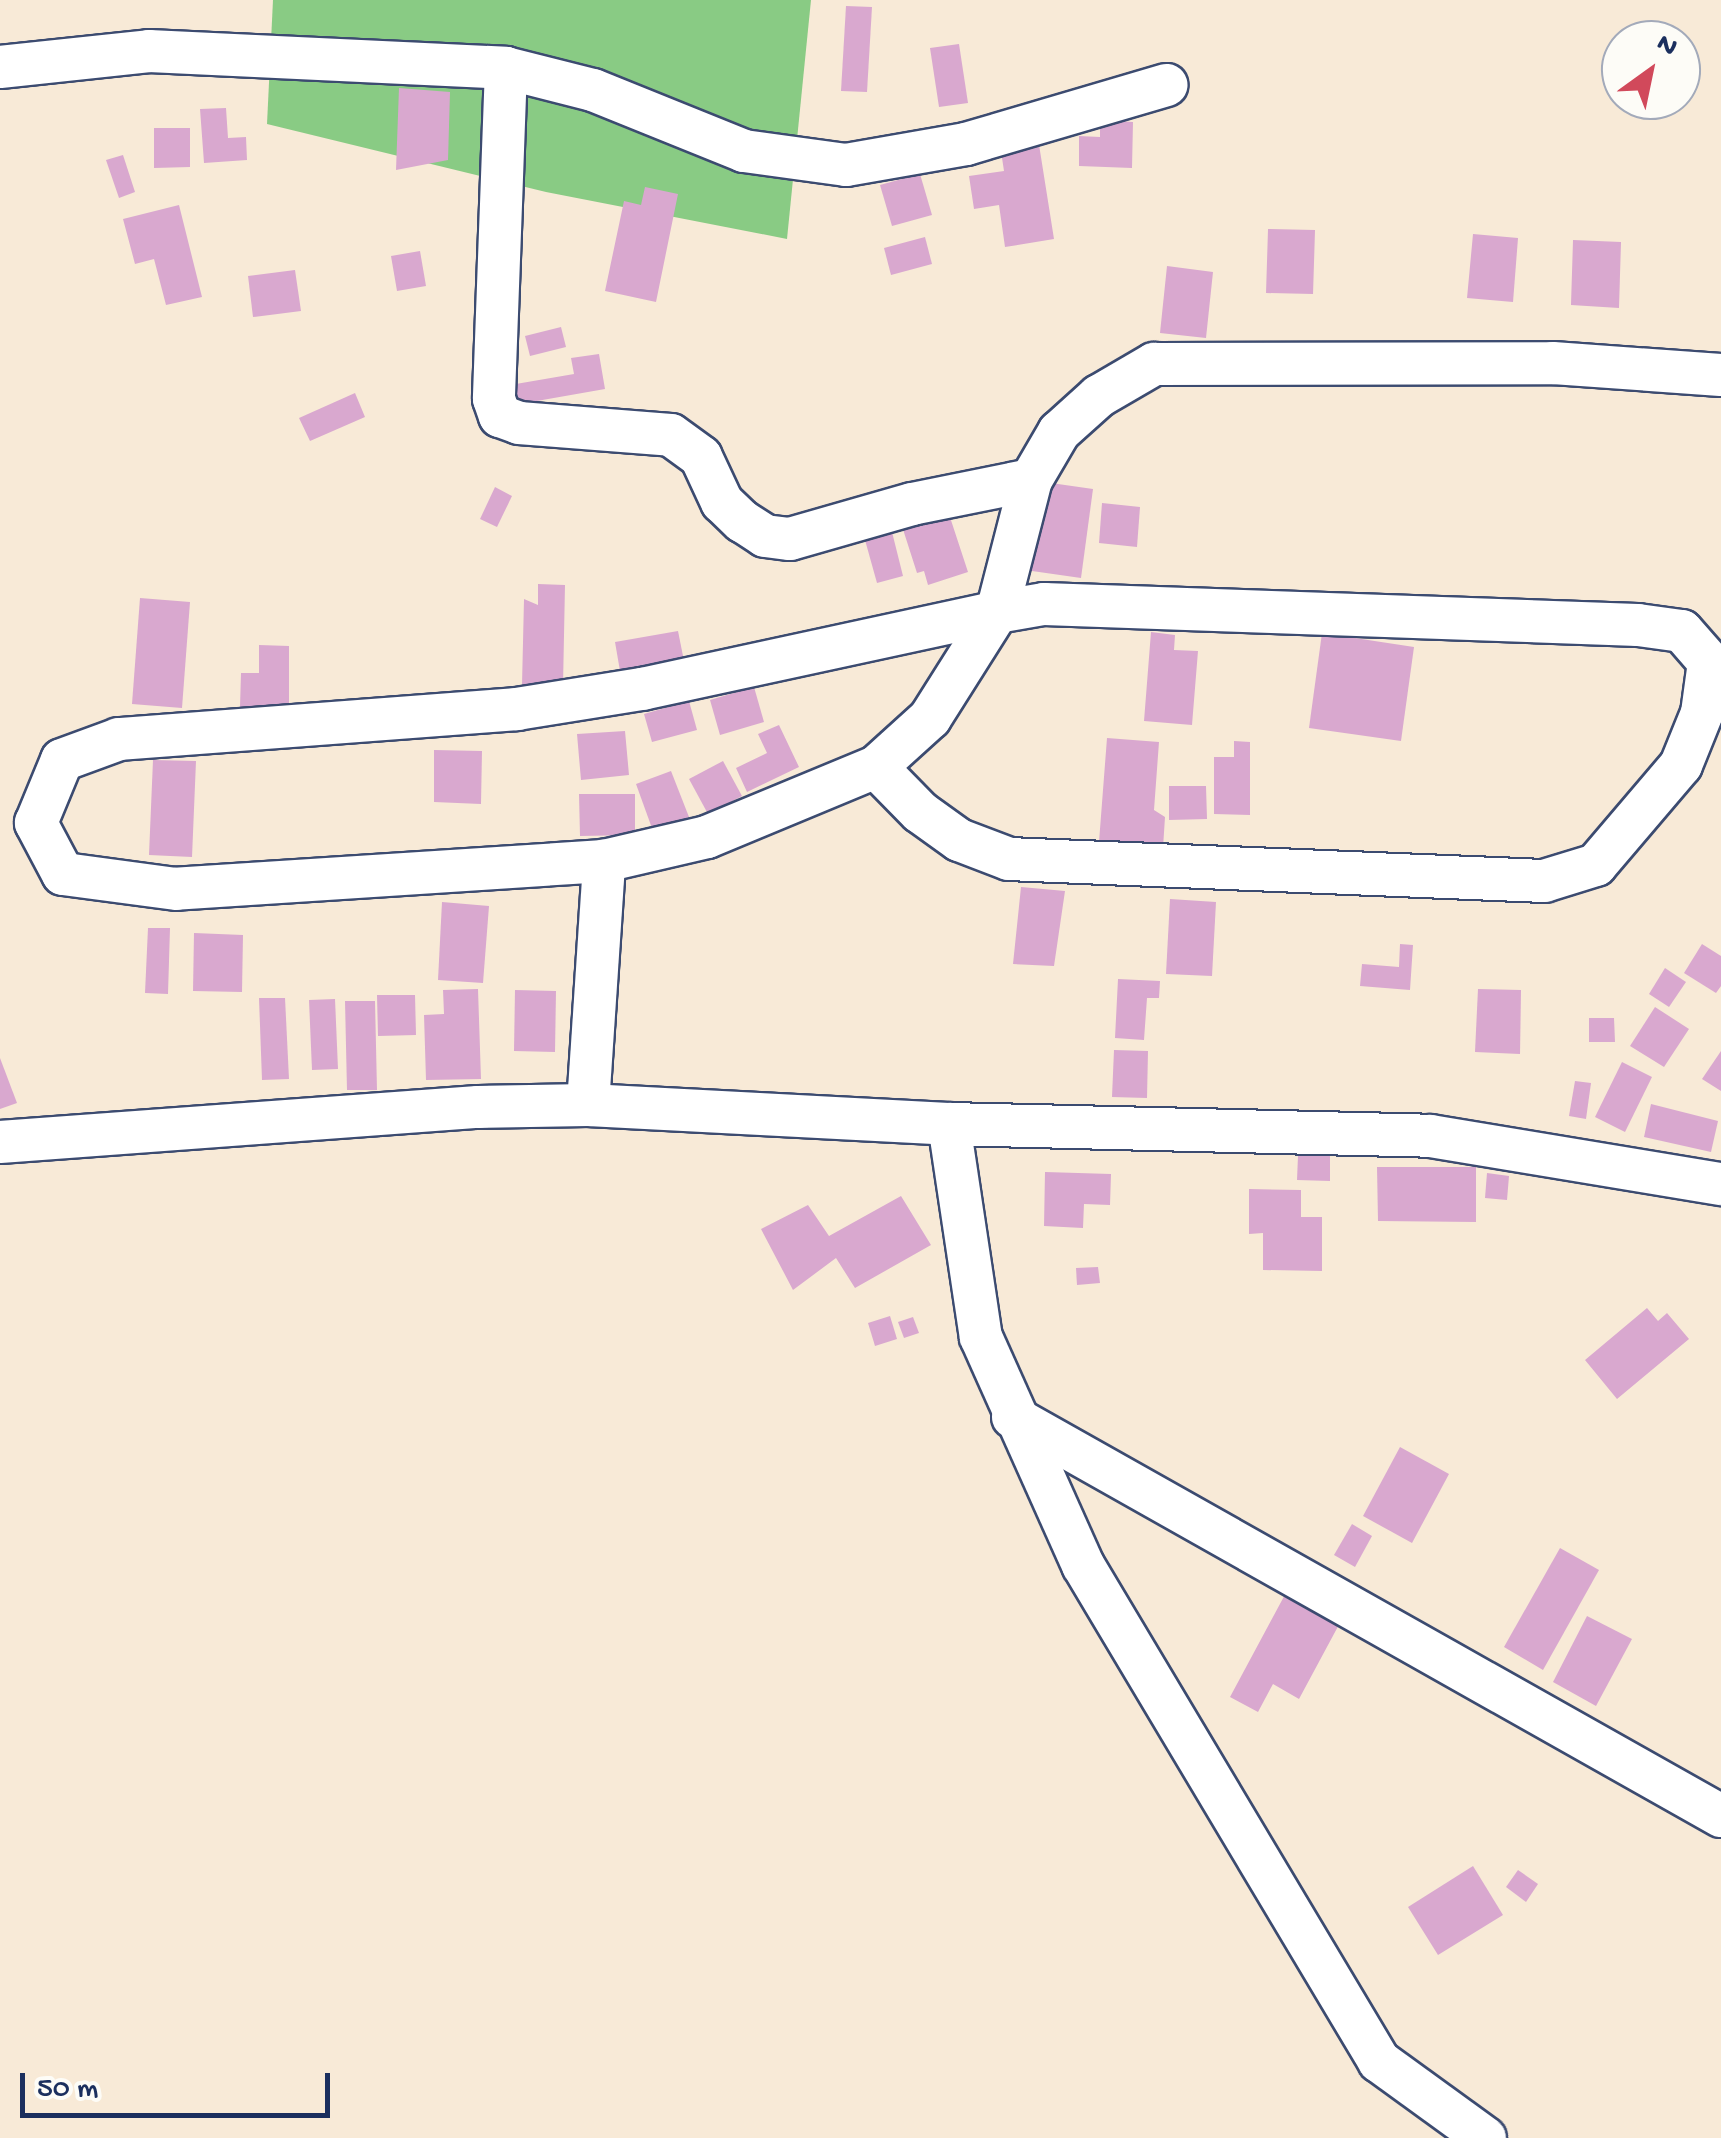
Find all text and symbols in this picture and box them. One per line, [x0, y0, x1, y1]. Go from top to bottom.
north arrow [1601, 20, 1701, 120]
text: N [1650, 27, 1683, 65]
scale bar [25, 2053, 335, 2115]
text: 50 m [37, 2073, 98, 2108]

